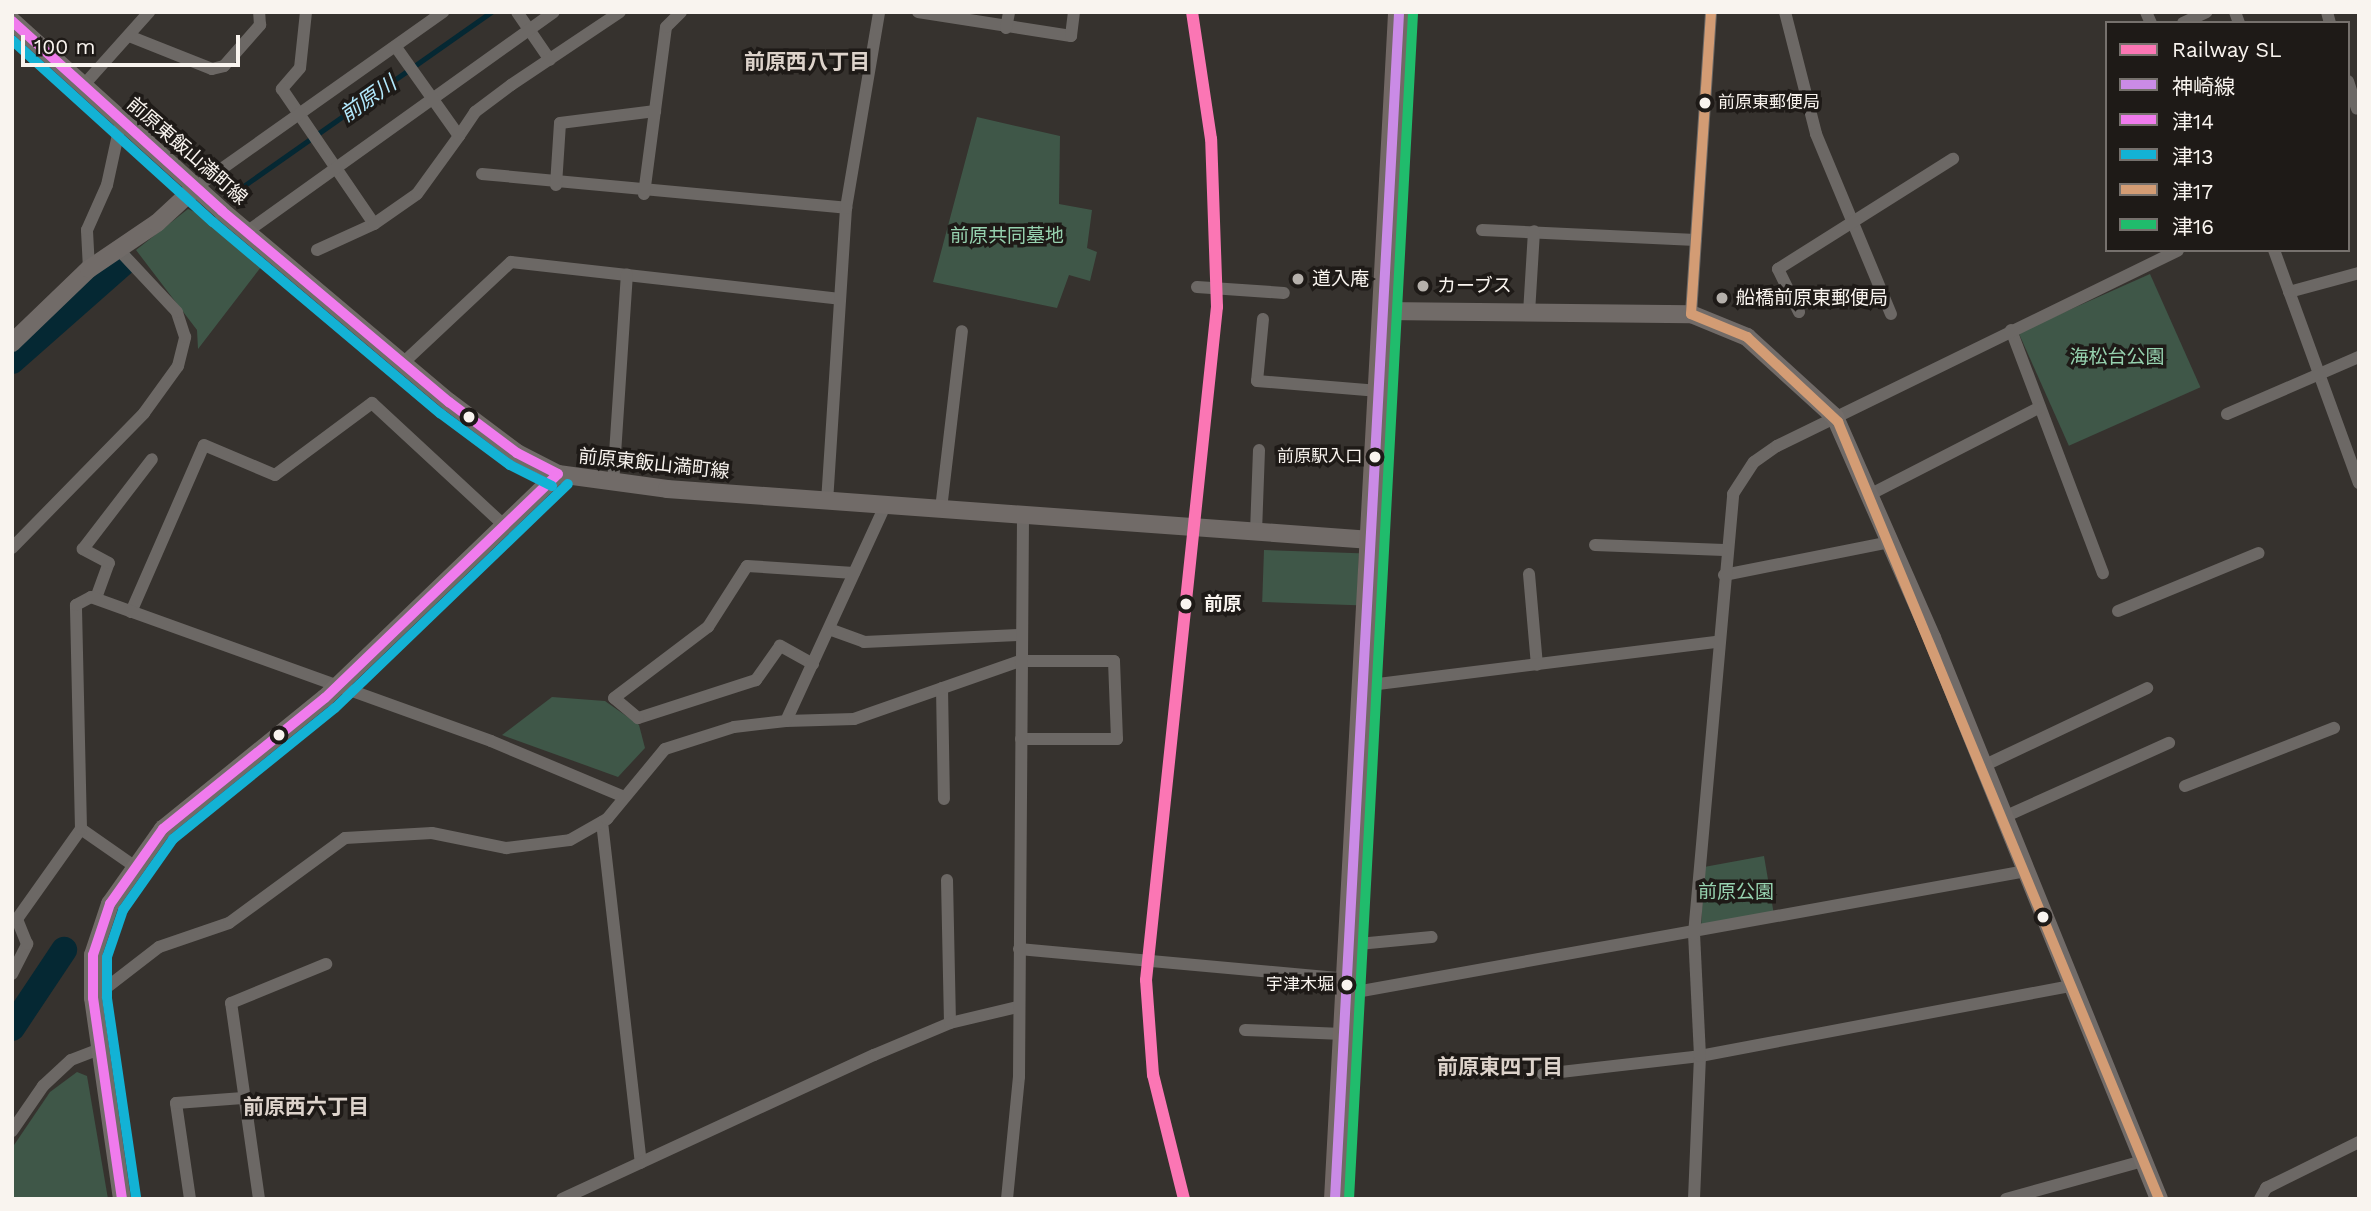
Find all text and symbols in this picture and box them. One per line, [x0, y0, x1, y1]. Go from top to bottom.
scale bar [24, 21, 243, 65]
legend [2105, 21, 2350, 252]
text: 100 m [34, 34, 96, 59]
text: Railway SL [2172, 37, 2282, 62]
district label: 前原西八丁目 [744, 49, 870, 75]
water label: 前原川 [335, 71, 401, 127]
text: 神崎線 [2172, 74, 2235, 99]
street label: 前原東飯山満町線 [122, 93, 252, 209]
place label: 前原東郵便局 [1718, 93, 1820, 113]
marker: 前原東郵便局 [1698, 96, 1712, 110]
text: 津14 [2172, 109, 2214, 134]
text: 津13 [2172, 144, 2213, 169]
text: 津17 [2172, 179, 2213, 204]
text: 津16 [2172, 214, 2214, 239]
park label: 前原共同墓地 [950, 225, 1064, 247]
place label: 道入庵 [1312, 268, 1369, 290]
marker: 道入庵 [1290, 271, 1306, 287]
place label: カーブス [1437, 275, 1513, 297]
marker: カーブス [1415, 278, 1431, 294]
place label: 船橋前原東郵便局 [1736, 287, 1888, 309]
marker: 船橋前原東郵便局 [1714, 290, 1730, 306]
park label: 海松台公園 [2070, 346, 2164, 368]
unlabelled marker [462, 410, 476, 424]
street label: 前原東飯山満町線 [577, 445, 731, 483]
place label: 前原駅入口 [1277, 447, 1362, 467]
marker: 前原駅入口 [1368, 450, 1382, 464]
marker: 前原 [1174, 592, 1198, 616]
place label: 前原 [1204, 593, 1242, 615]
unlabelled marker [272, 728, 286, 742]
park label: 前原公園 [1698, 881, 1774, 903]
unlabelled marker [2036, 910, 2050, 924]
place label: 宇津木堀 [1266, 975, 1334, 995]
marker: 宇津木堀 [1340, 978, 1354, 992]
district label: 前原東四丁目 [1437, 1054, 1563, 1080]
district label: 前原西六丁目 [243, 1094, 369, 1120]

